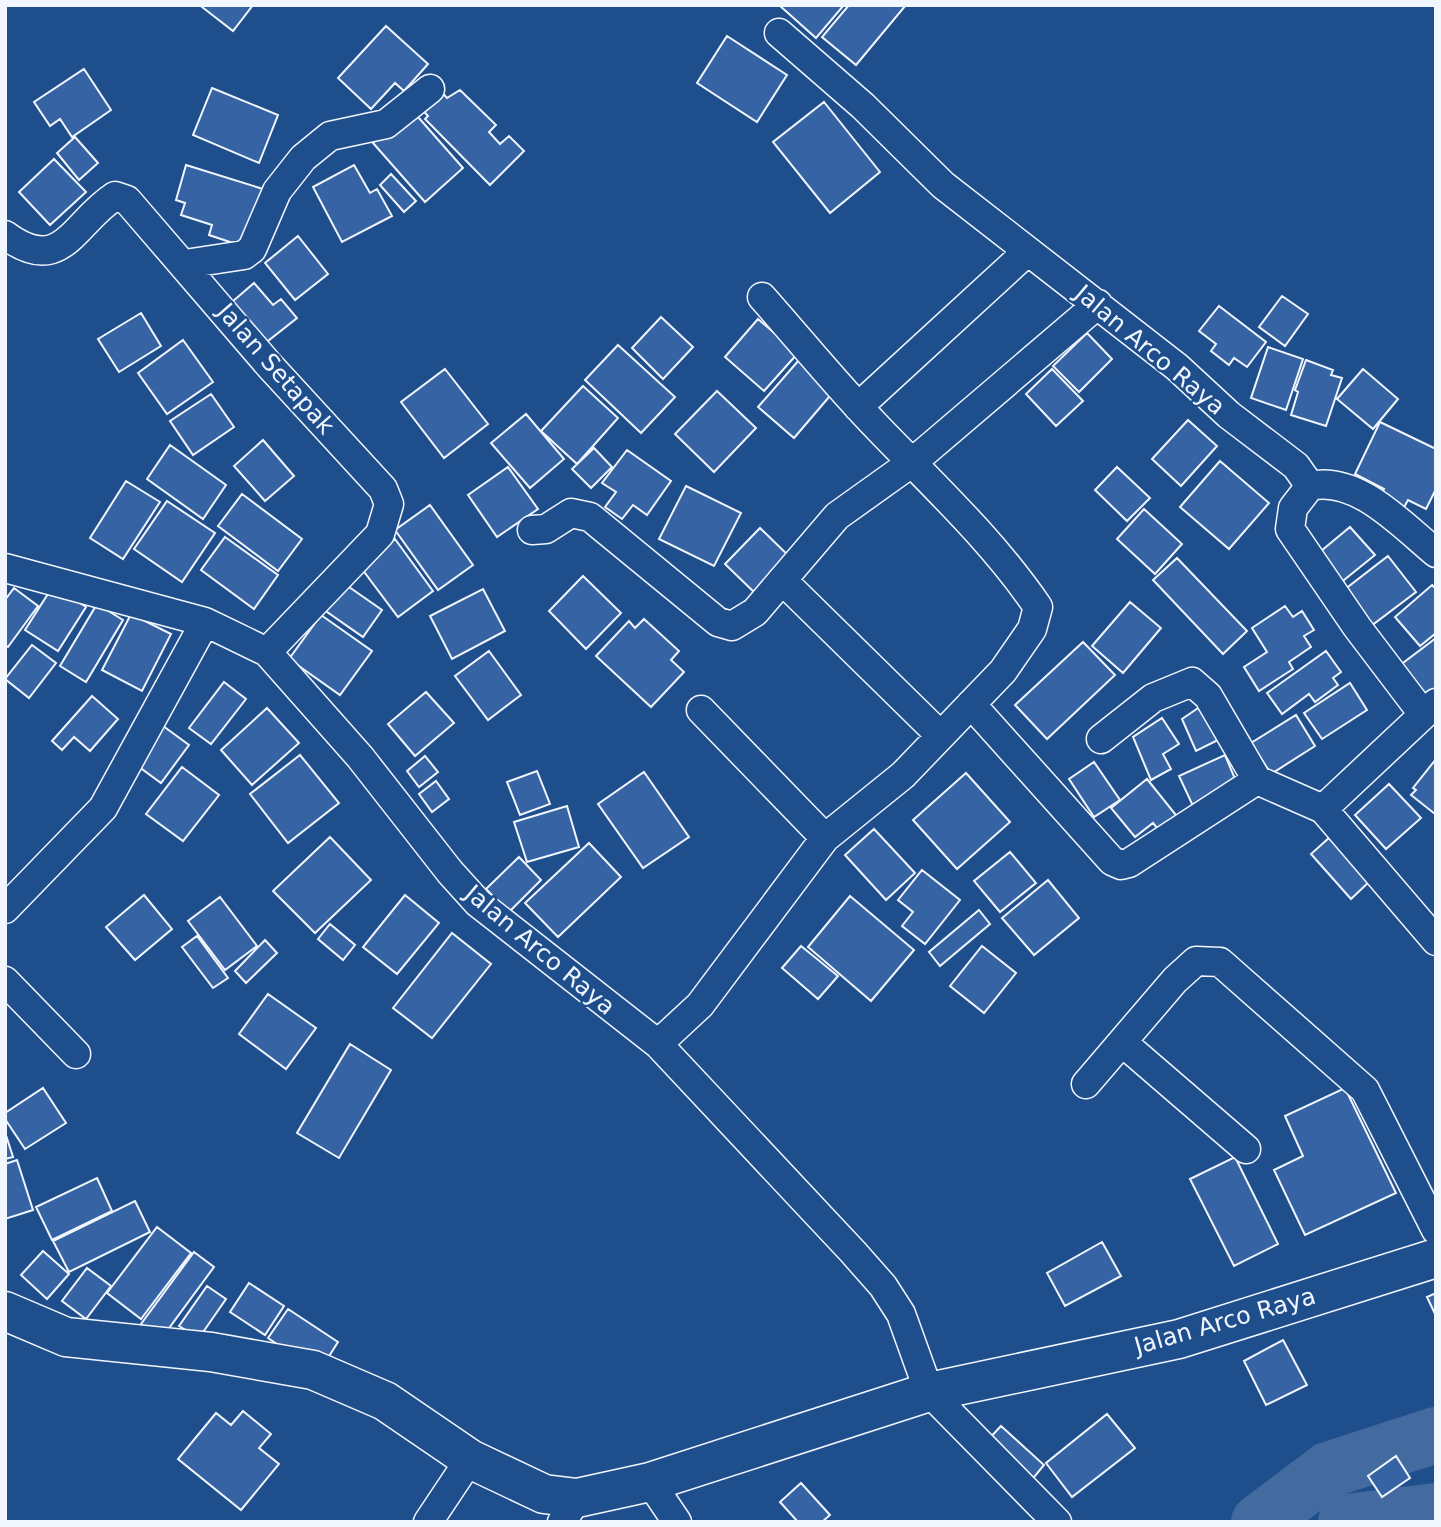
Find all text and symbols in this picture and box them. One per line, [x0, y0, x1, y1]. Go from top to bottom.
street label: Jalan Arco Raya [1068, 278, 1231, 421]
street label: Jalan Setapak [210, 296, 340, 440]
street label: Jalan Arco Raya [458, 878, 621, 1021]
street label: Jalan Arco Raya [1129, 1282, 1319, 1361]

